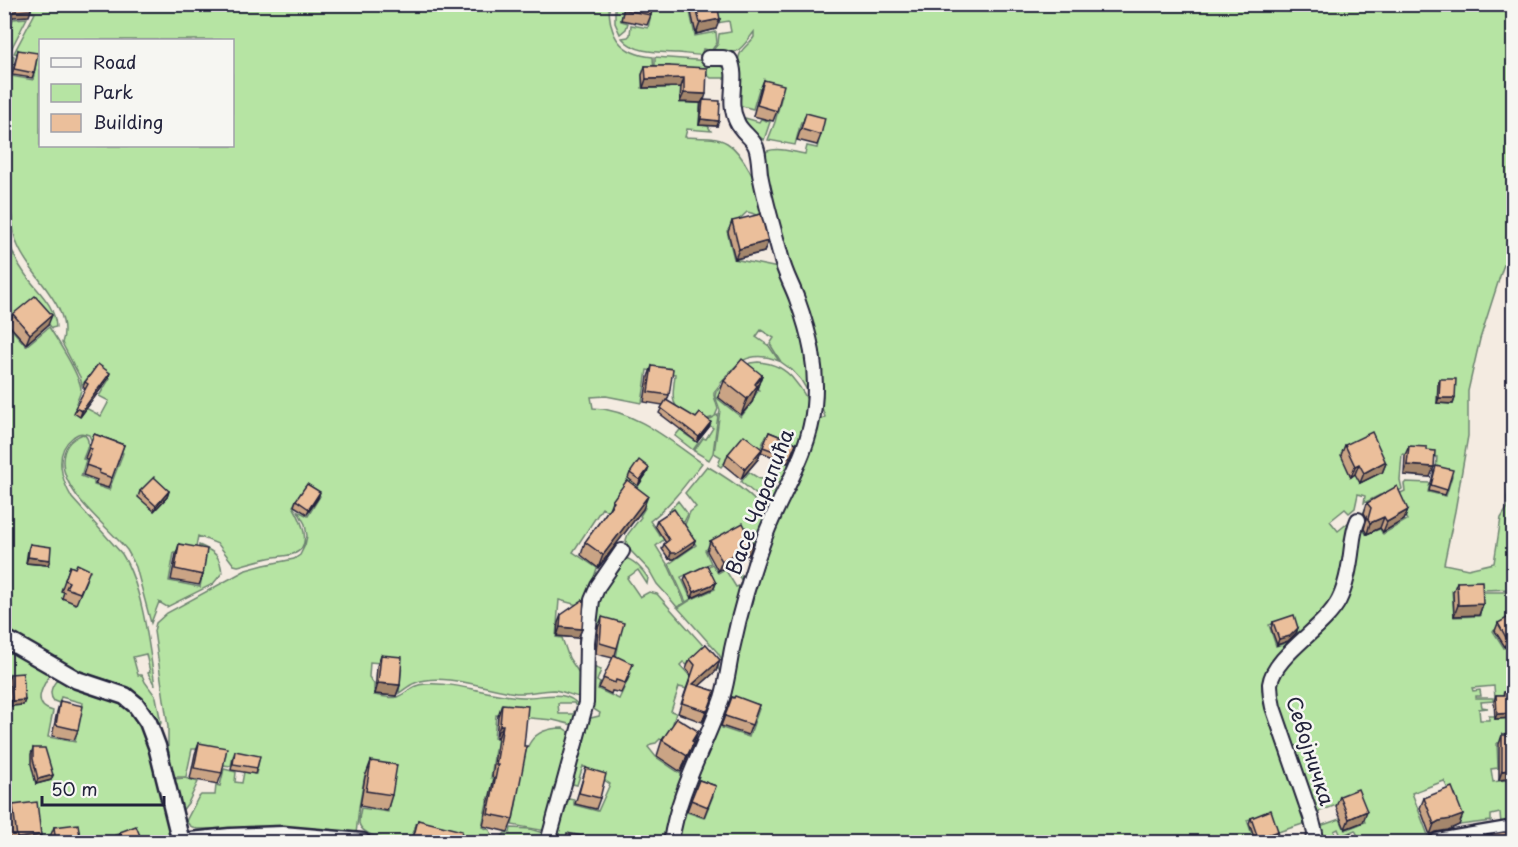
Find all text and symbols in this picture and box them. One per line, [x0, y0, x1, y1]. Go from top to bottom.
legend [39, 39, 234, 147]
text: Road [93, 48, 137, 75]
text: Park [93, 78, 133, 105]
text: Building [93, 108, 163, 135]
street label: Васе Чарапића [717, 424, 801, 579]
street label: Севојничка [1279, 692, 1343, 810]
scale bar [42, 769, 164, 807]
text: 50 m [51, 775, 98, 802]

